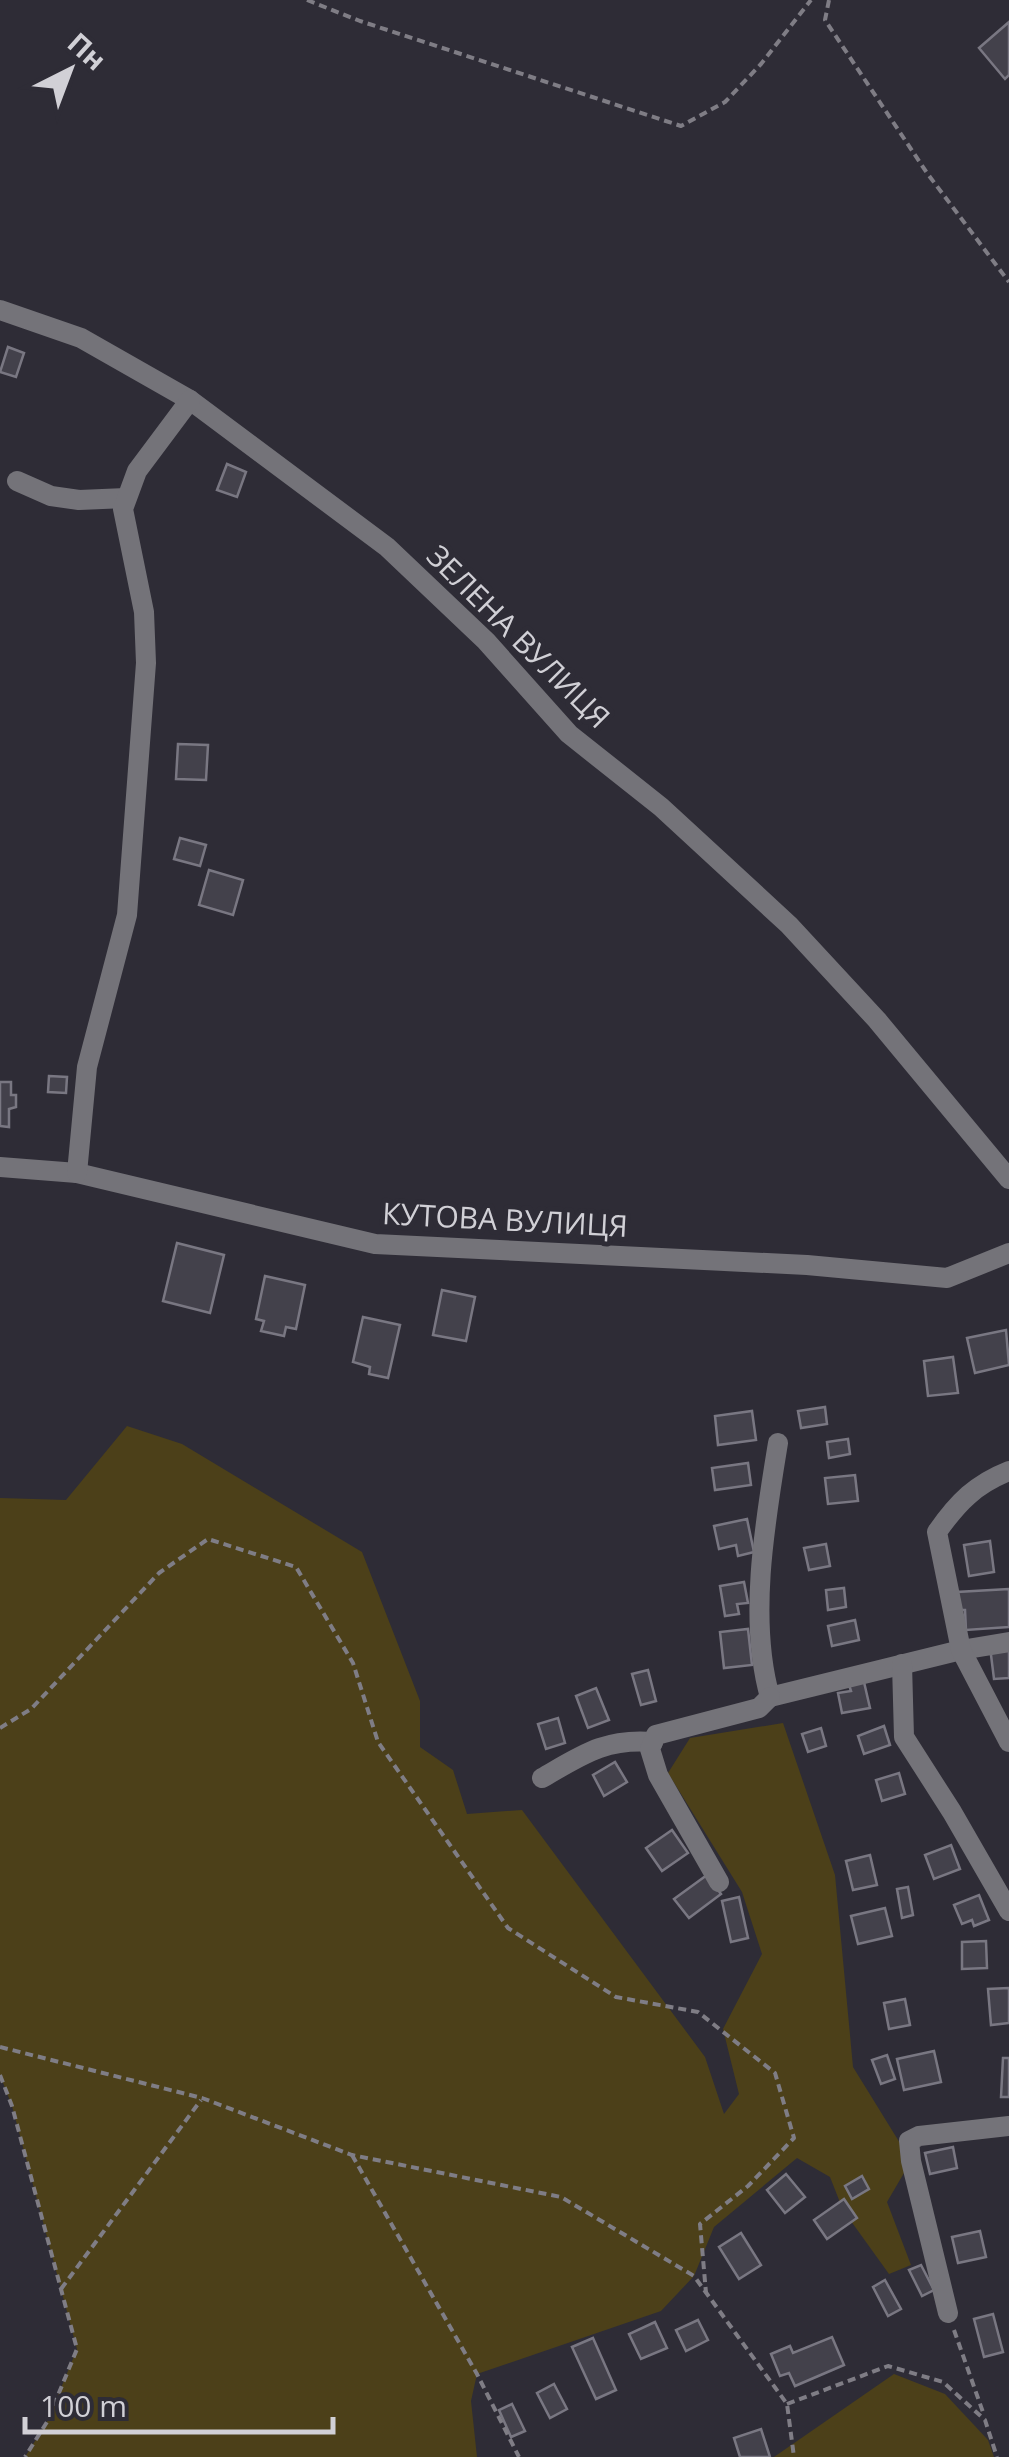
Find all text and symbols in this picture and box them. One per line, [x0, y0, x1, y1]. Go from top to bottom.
north arrow [20, 20, 120, 120]
text: Пн [60, 23, 115, 78]
street label: ЗЕЛЕНА ВУЛИЦЯ [418, 535, 620, 737]
street label: КУТОВА ВУЛИЦЯ [381, 1192, 629, 1246]
scale bar [25, 2372, 332, 2434]
text: 100 m [40, 2385, 127, 2426]

